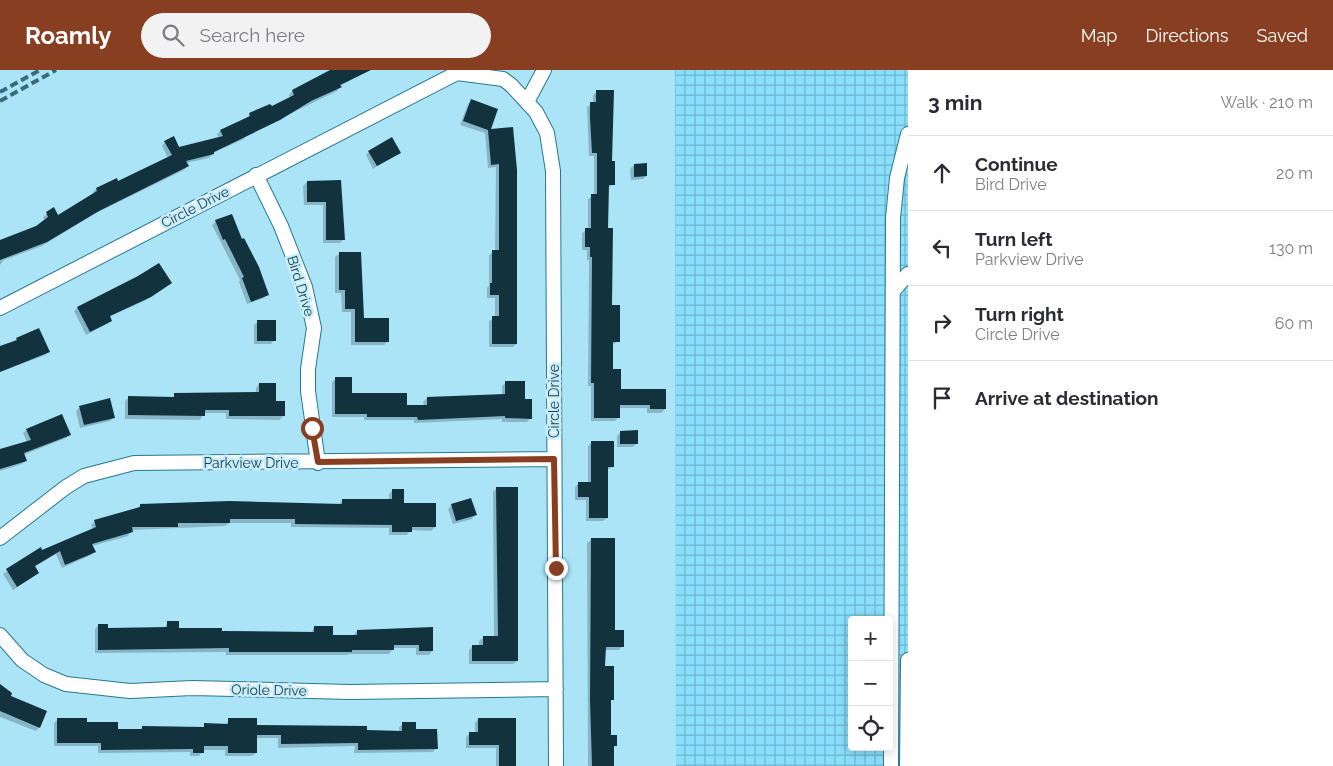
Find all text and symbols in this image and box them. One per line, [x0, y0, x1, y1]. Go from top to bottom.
search box [141, 13, 491, 58]
text: Roamly [25, 21, 111, 50]
icon: search [159, 21, 187, 49]
text: Search here [199, 24, 305, 46]
text: Map [1081, 25, 1117, 46]
text: Directions [1145, 25, 1229, 46]
text: Saved [1257, 25, 1308, 46]
text: 3 min [928, 90, 982, 115]
text: Walk · 210 m [1221, 93, 1313, 112]
text: Continue [975, 153, 1058, 175]
icon: ahead [928, 159, 956, 187]
text: 20 m [1276, 164, 1313, 183]
text: Bird Drive [975, 175, 1047, 194]
street label: Circle Drive [158, 183, 232, 231]
text: Turn left [975, 228, 1052, 250]
icon: left [928, 234, 956, 262]
text: 130 m [1269, 239, 1313, 258]
text: Parkview Drive [975, 250, 1084, 269]
street label: Bird Drive [284, 254, 318, 318]
text: Turn right [975, 303, 1064, 325]
icon: right [928, 309, 956, 337]
text: 60 m [1275, 314, 1313, 333]
text: Circle Drive [975, 325, 1060, 344]
street label: Circle Drive [546, 364, 562, 438]
icon: arrive [928, 384, 956, 412]
text: Arrive at destination [975, 387, 1159, 409]
route start [301, 417, 324, 440]
street label: Parkview Drive [203, 455, 299, 471]
route end [545, 557, 568, 580]
map controls [848, 616, 893, 751]
button: + [848, 616, 893, 661]
button: − [848, 661, 893, 706]
street label: Oriole Drive [231, 681, 307, 699]
button: locate [848, 706, 893, 751]

